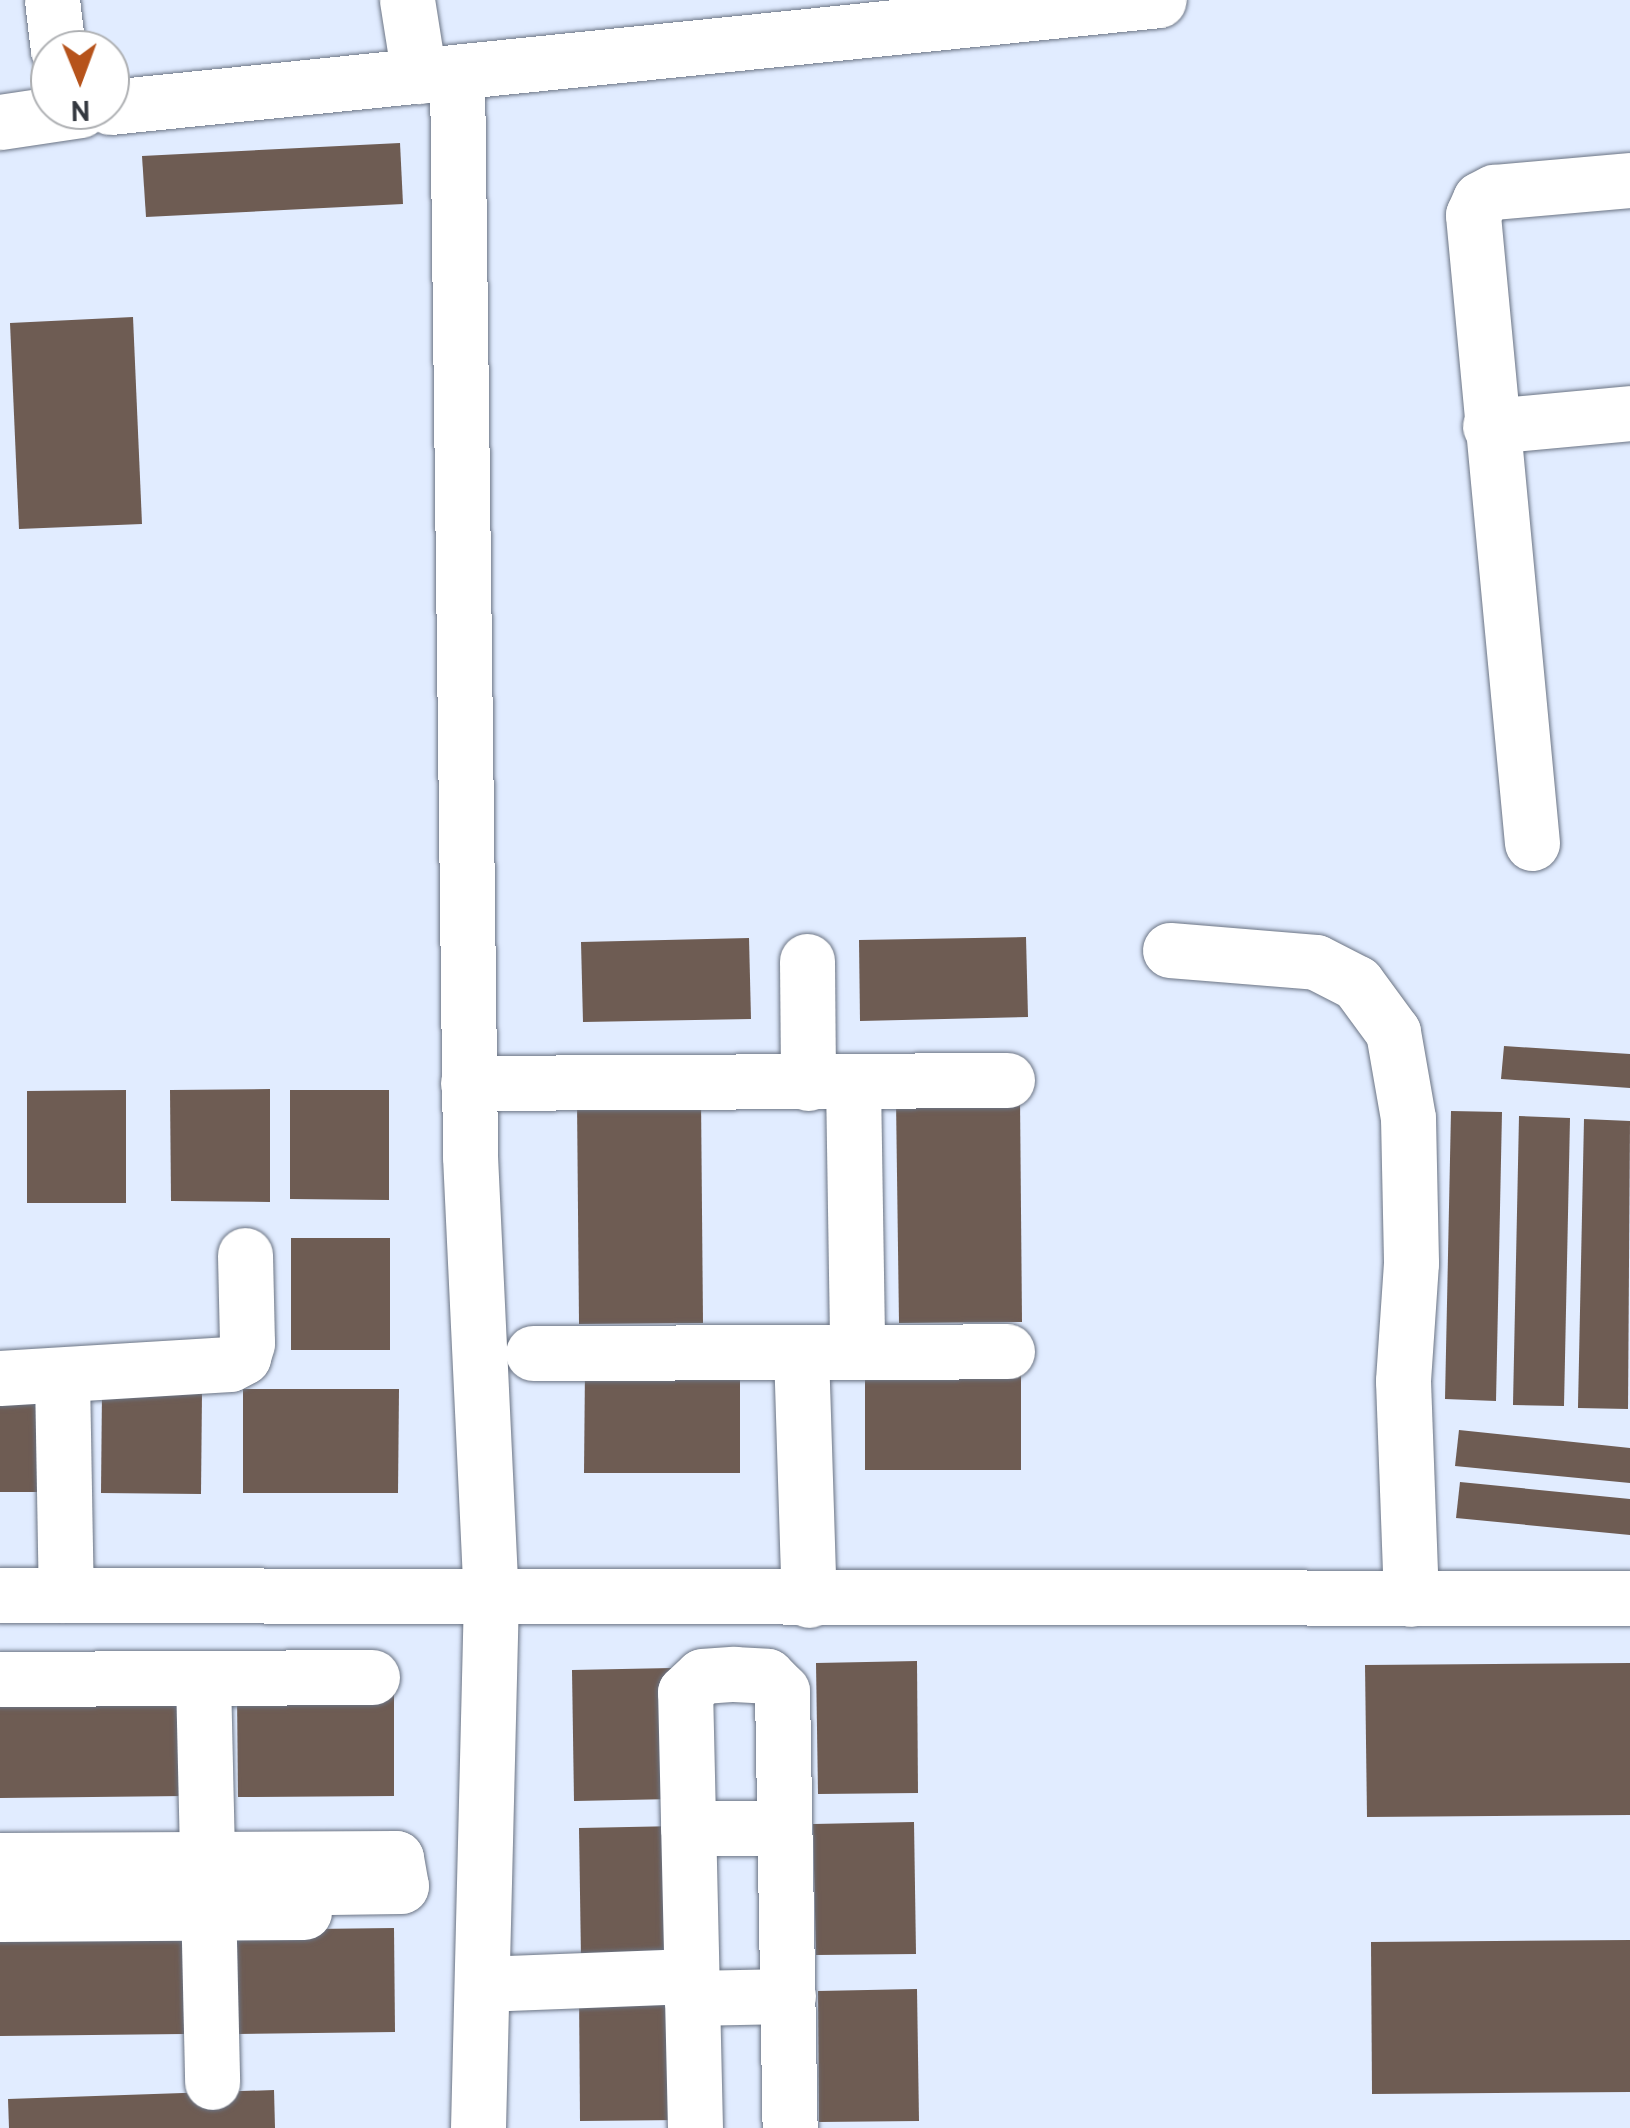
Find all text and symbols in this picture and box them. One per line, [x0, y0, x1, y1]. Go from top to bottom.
north arrow [30, 30, 130, 130]
text: N [70, 90, 91, 126]

